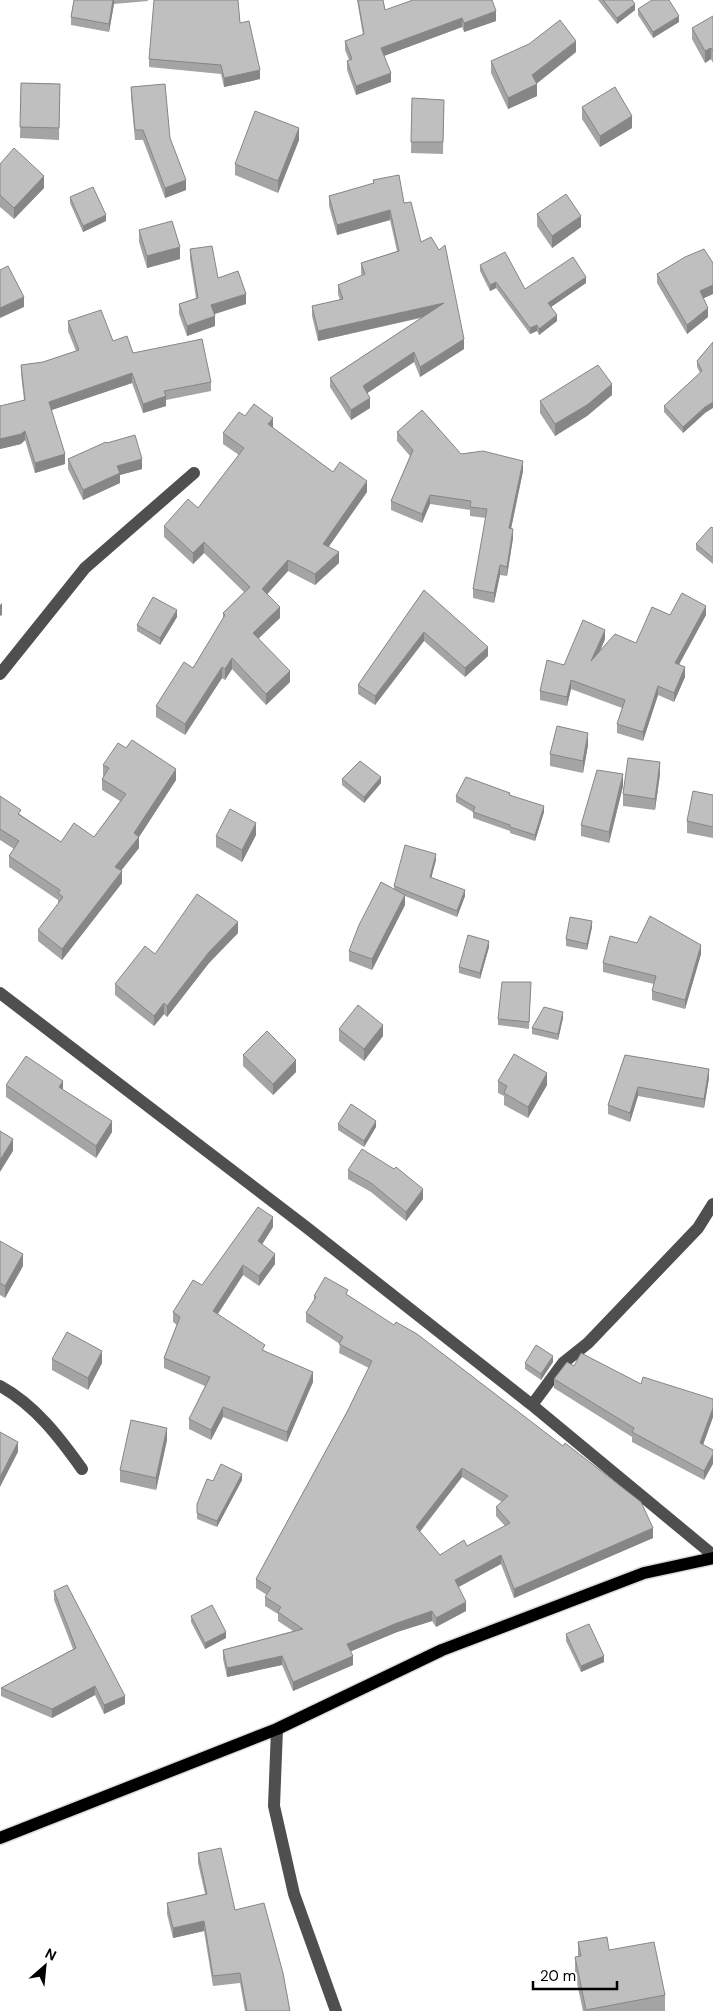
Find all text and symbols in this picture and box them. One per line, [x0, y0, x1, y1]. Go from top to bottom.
north arrow [20, 1941, 70, 1991]
text: N [42, 1944, 60, 1965]
scale bar [533, 1958, 617, 1990]
text: 20 m [540, 1966, 576, 1986]

